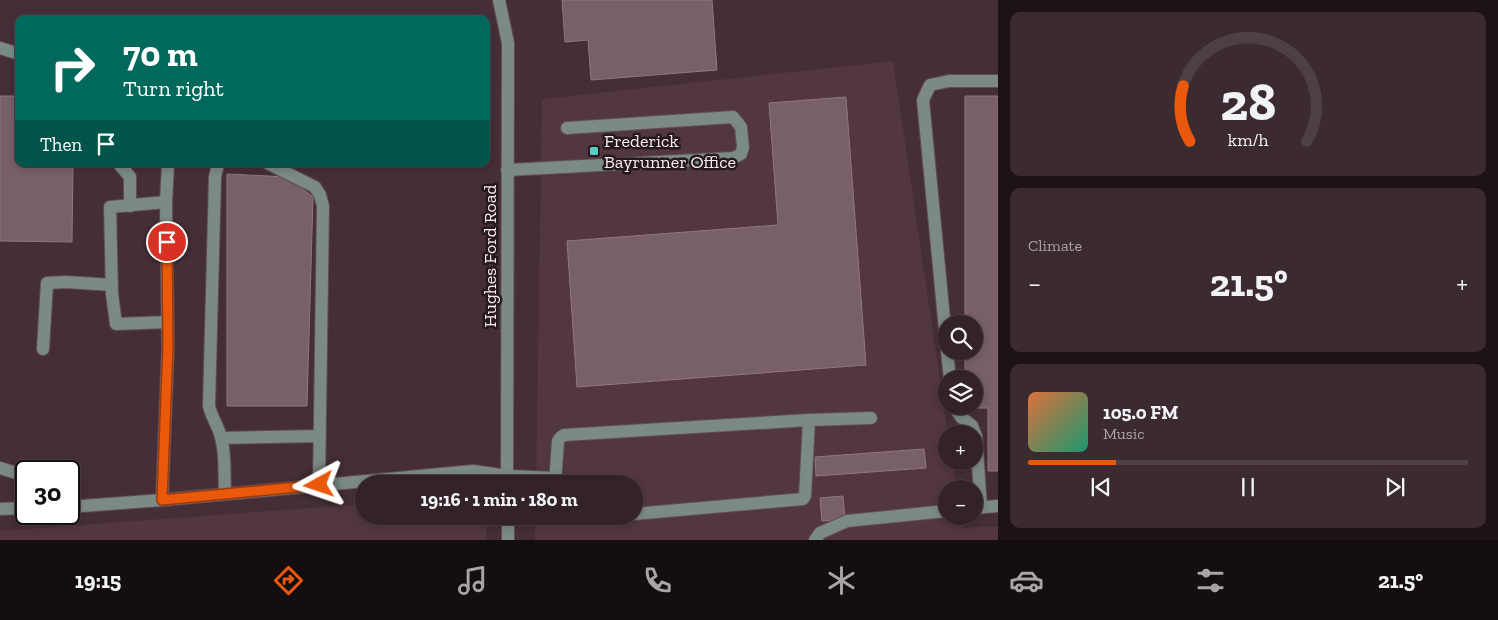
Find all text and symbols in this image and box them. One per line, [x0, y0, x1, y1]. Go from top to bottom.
text: 70 m [123, 33, 198, 75]
icon: right [40, 35, 105, 100]
text: 28 [1220, 71, 1276, 133]
text: Turn right [123, 75, 224, 102]
text: km/h [1228, 129, 1268, 151]
icon: arrive [92, 130, 120, 158]
place label: Frederick Bayrunner Office [604, 130, 736, 173]
text: Then [40, 133, 82, 156]
marker: Frederick Bayrunner Office [588, 145, 600, 157]
street label: Hughes Ford Road [479, 184, 501, 327]
pin [146, 221, 188, 263]
icon: arrive [153, 228, 181, 256]
text: Climate [1028, 236, 1082, 255]
text: 21.5° [1210, 260, 1288, 306]
text: − [1028, 267, 1041, 300]
text: + [1456, 267, 1468, 300]
map controls [938, 315, 983, 525]
button: search [938, 315, 983, 360]
button: layers [938, 370, 983, 415]
text: 105.0 FM [1103, 401, 1178, 424]
text: Music [1103, 424, 1145, 443]
button: + [938, 425, 983, 470]
position arrow [292, 458, 344, 510]
speed limit sign: 30 [15, 460, 80, 525]
icon: previous [1087, 473, 1115, 501]
icon: pause [1234, 473, 1262, 501]
icon: next [1381, 473, 1409, 501]
button: − [938, 480, 983, 525]
text: 19:16 · 1 min · 180 m [420, 488, 578, 511]
icon: directions [271, 563, 306, 598]
icon: music [455, 563, 490, 598]
icon: phone [640, 563, 675, 598]
icon: climate [824, 563, 859, 598]
icon: car [1009, 563, 1044, 598]
icon: filters [1193, 563, 1228, 598]
text: 19:15 [75, 567, 121, 594]
text: 21.5° [1378, 567, 1423, 594]

